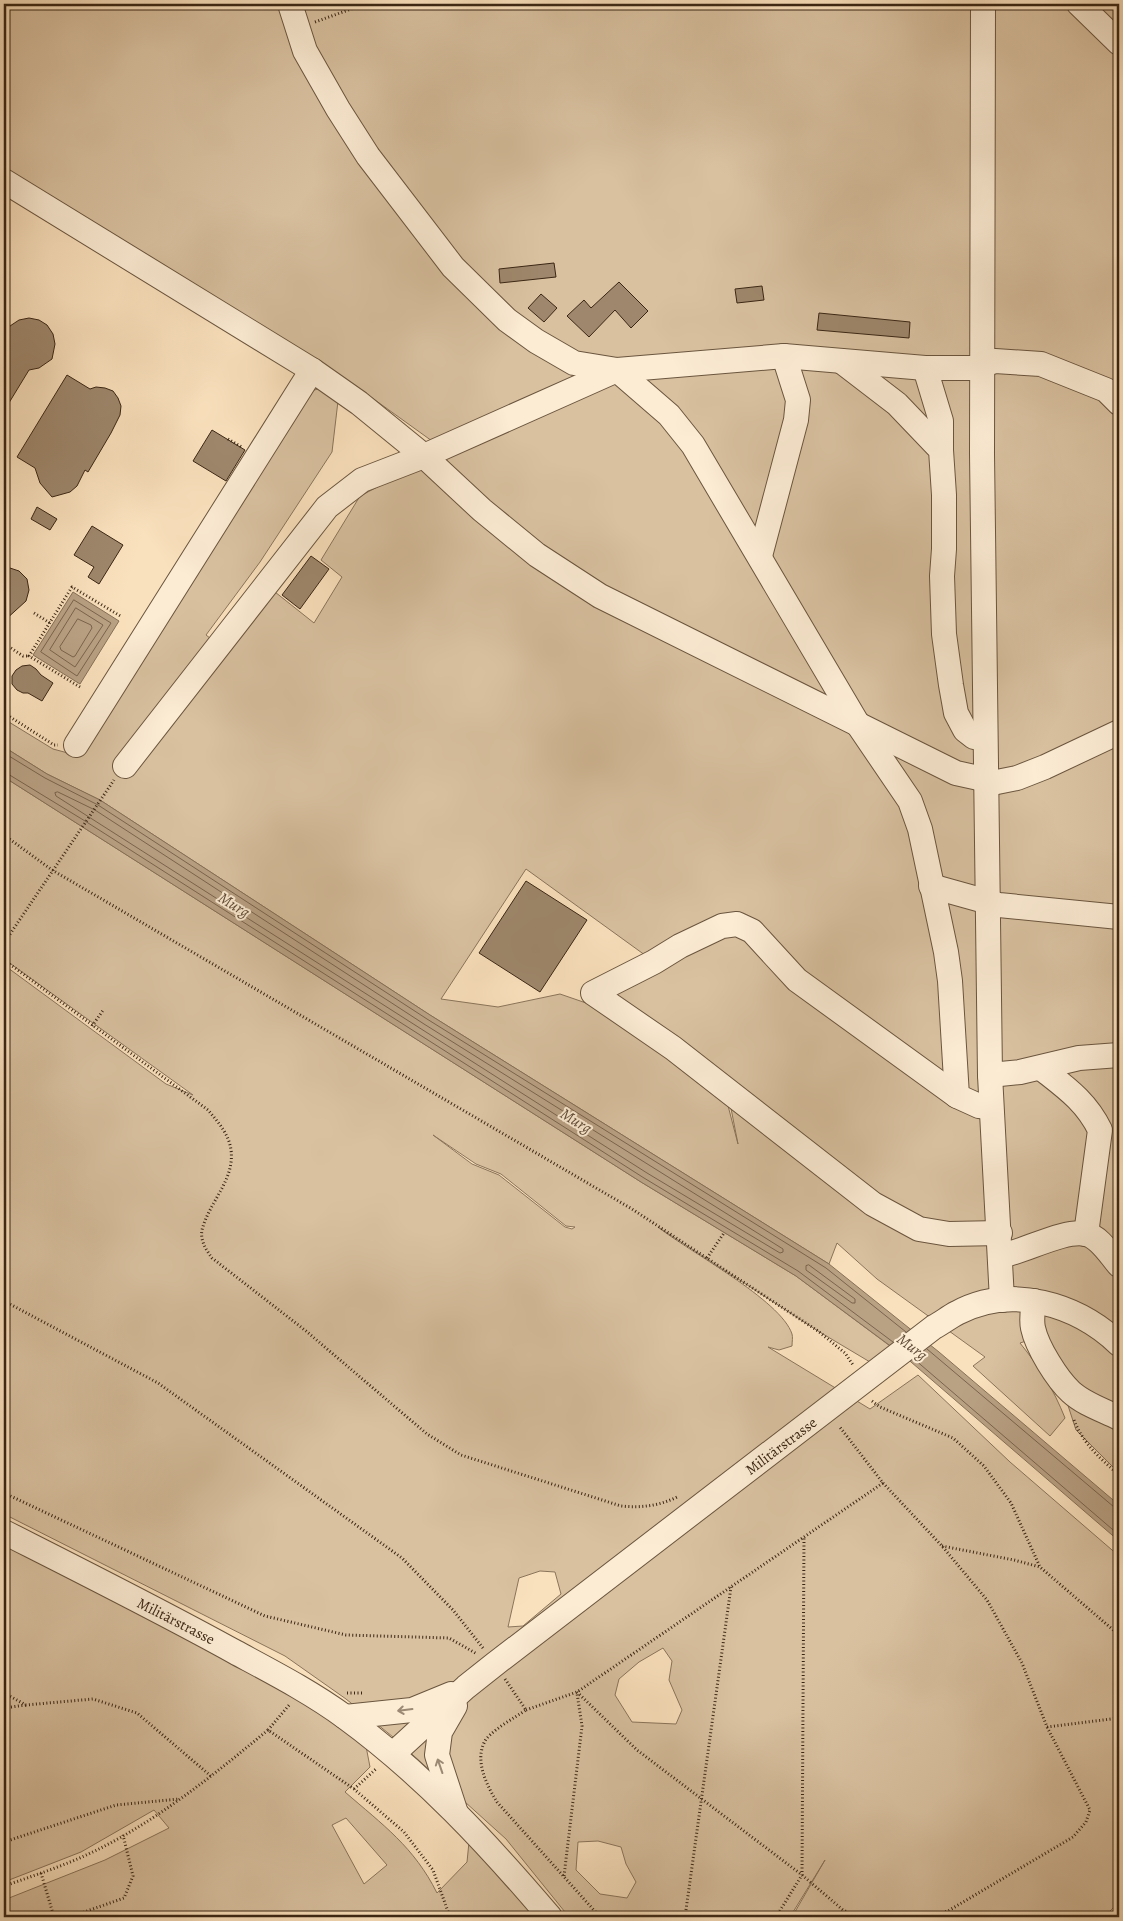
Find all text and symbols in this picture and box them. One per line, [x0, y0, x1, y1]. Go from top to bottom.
water label: Murg [214, 887, 254, 923]
water label: Murg [556, 1103, 596, 1139]
water label: Murg [892, 1328, 932, 1366]
street label: Militärstrasse [741, 1412, 821, 1479]
street label: Militärstrasse [134, 1593, 219, 1649]
one-way arrow [397, 1706, 413, 1716]
one-way arrow [435, 1758, 444, 1774]

